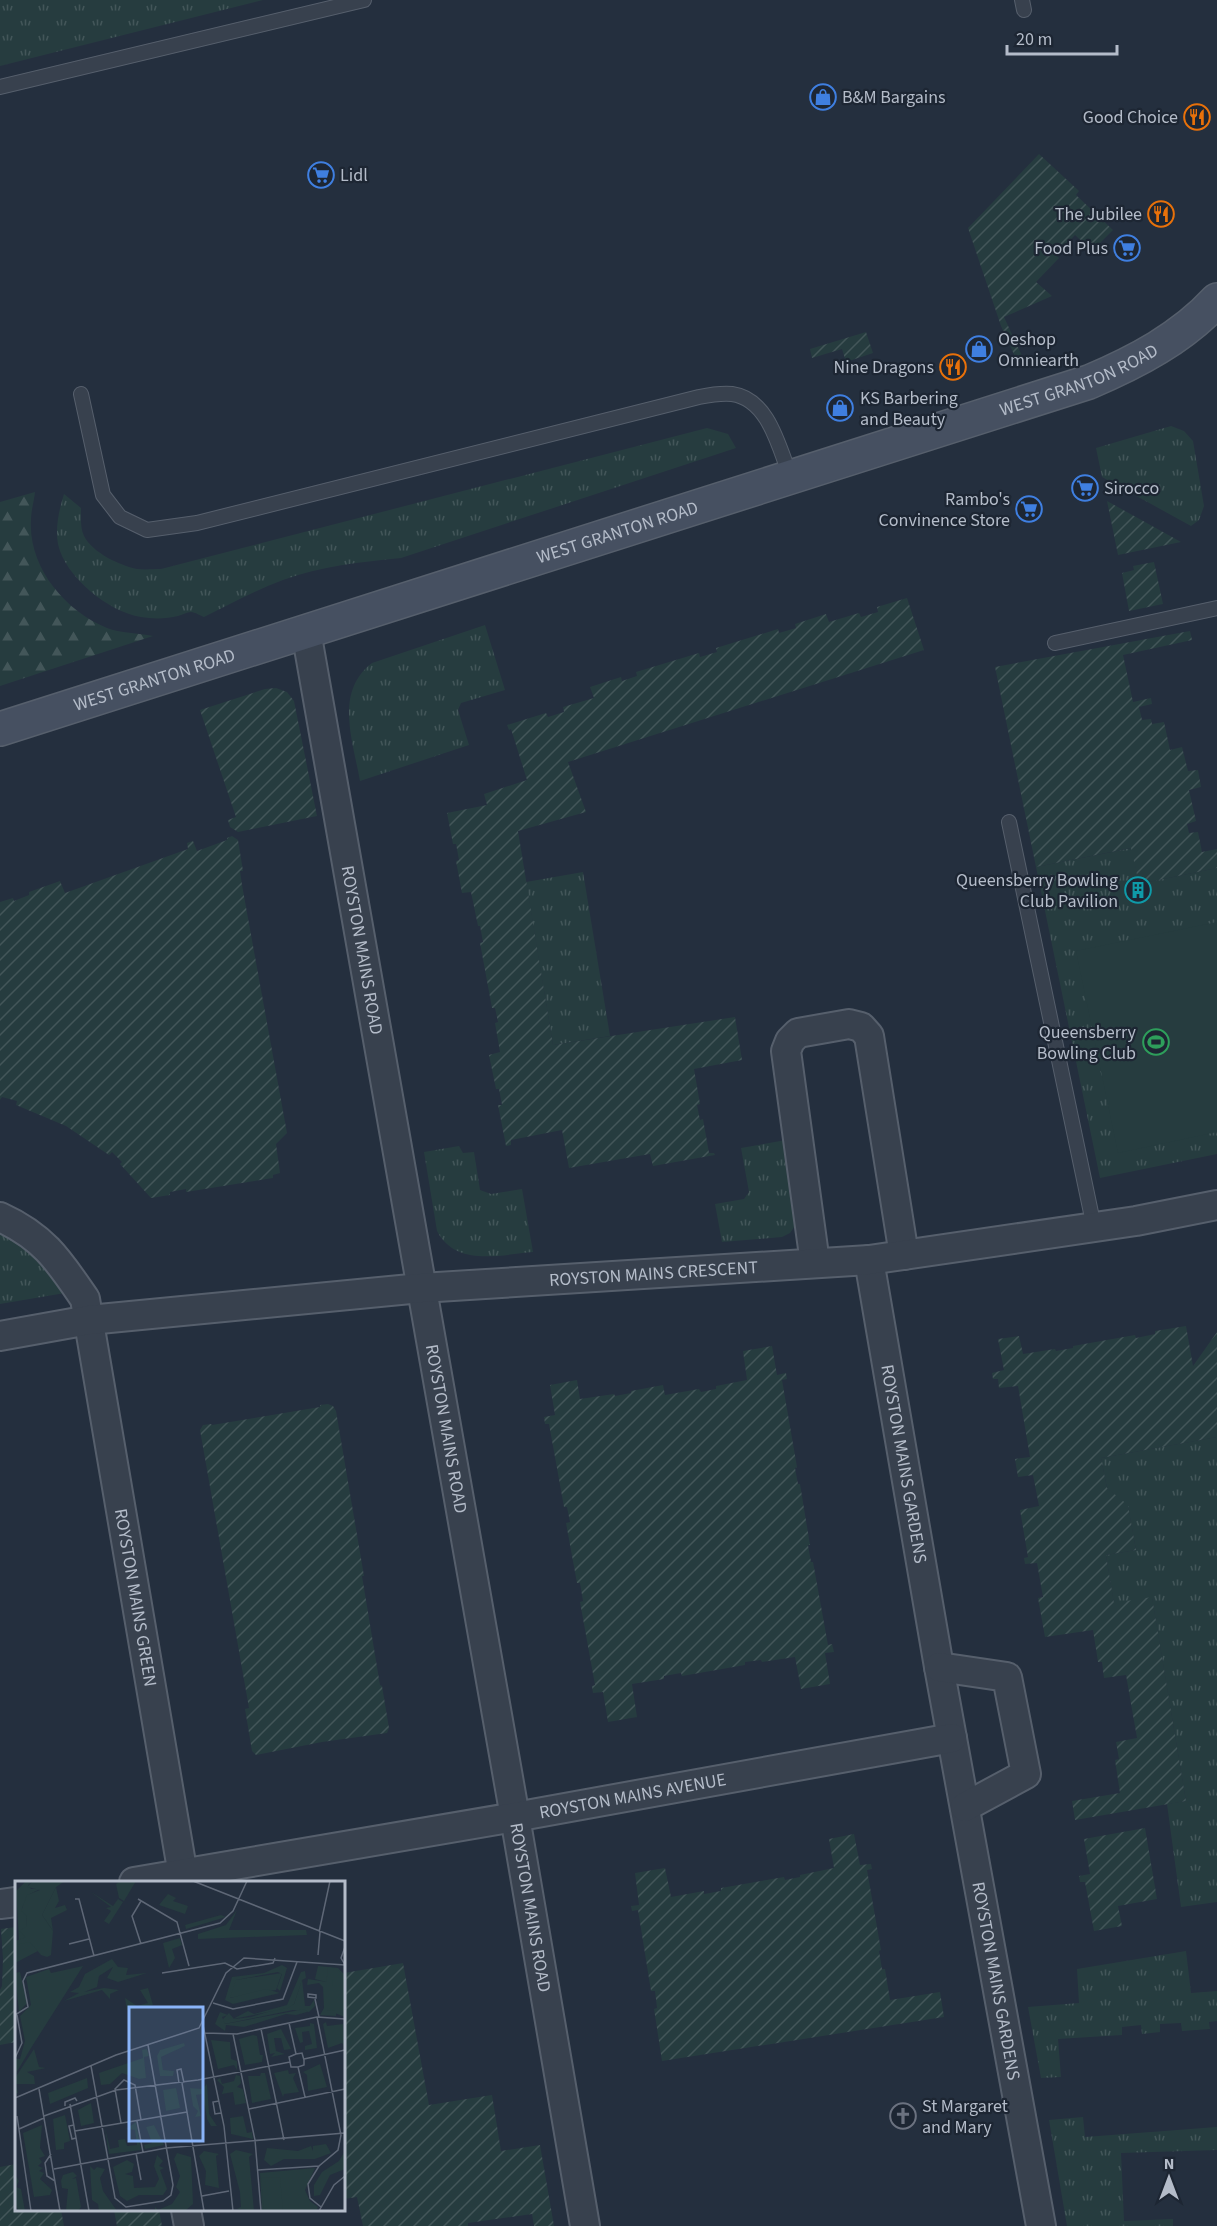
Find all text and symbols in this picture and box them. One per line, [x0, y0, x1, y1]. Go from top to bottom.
scale bar [1007, 18, 1116, 56]
text: 20 m [1016, 27, 1052, 52]
shop icon: B&M Bargains [808, 82, 838, 112]
place label: B&M Bargains [842, 85, 946, 110]
restaurant icon: Good Choice [1182, 102, 1212, 132]
place label: Good Choice [1083, 105, 1178, 130]
supermarket icon: Lidl [306, 160, 336, 190]
place label: Lidl [340, 163, 368, 188]
restaurant icon: The Jubilee [1146, 199, 1176, 229]
place label: The Jubilee [1055, 202, 1142, 227]
supermarket icon: Food Plus [1112, 233, 1142, 263]
place label: Food Plus [1034, 236, 1108, 261]
place label: Oeshop Omniearth [998, 327, 1079, 373]
shop icon: Oeshop Omniearth [964, 334, 994, 364]
street label: WEST GRANTON ROAD [997, 338, 1163, 422]
restaurant icon: Nine Dragons [938, 352, 968, 382]
place label: Nine Dragons [834, 355, 934, 380]
place label: KS Barbering and Beauty [860, 386, 958, 432]
shop icon: KS Barbering and Beauty [825, 393, 855, 423]
supermarket icon: Sirocco [1070, 473, 1100, 503]
place label: Sirocco [1104, 476, 1159, 501]
place label: Rambo's Convinence Store [879, 487, 1010, 533]
supermarket icon: Rambo's Convinence Store [1014, 494, 1044, 524]
street label: WEST GRANTON ROAD [533, 495, 701, 570]
street label: WEST GRANTON ROAD [70, 642, 238, 717]
street label: ROYSTON MAINS ROAD [335, 864, 389, 1037]
place label: Queensberry Bowling Club Pavilion [956, 868, 1118, 914]
building icon: Queensberry Bowling Club Pavilion [1123, 875, 1153, 905]
place label: Queensberry Bowling Club [1037, 1020, 1137, 1066]
sports icon: Queensberry Bowling Club [1141, 1027, 1171, 1057]
street label: ROYSTON MAINS CRESCENT [548, 1254, 759, 1292]
street label: ROYSTON MAINS ROAD [419, 1342, 474, 1515]
street label: ROYSTON MAINS GARDENS [875, 1363, 933, 1565]
street label: ROYSTON MAINS GREEN [108, 1507, 163, 1689]
street label: ROYSTON MAINS AVENUE [537, 1767, 728, 1825]
street label: ROYSTON MAINS ROAD [504, 1821, 557, 1994]
street label: ROYSTON MAINS GARDENS [966, 1880, 1027, 2082]
inset map [15, 1881, 345, 2211]
place label: St Margaret and Mary [922, 2094, 1008, 2140]
church icon: St Margaret and Mary [888, 2101, 918, 2131]
north arrow [1139, 2148, 1199, 2208]
text: N [1164, 2153, 1174, 2175]

